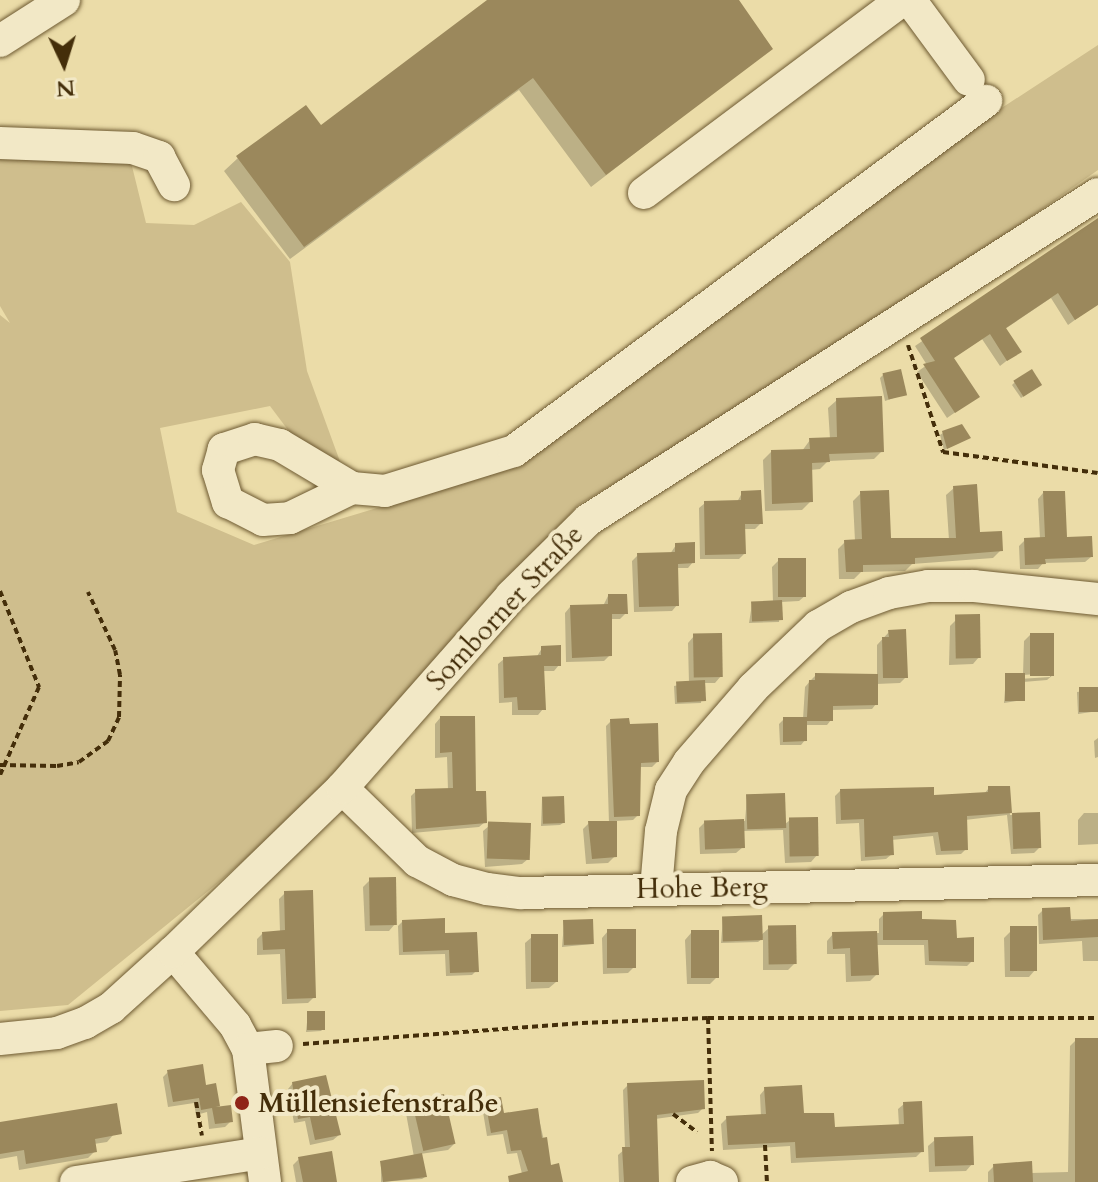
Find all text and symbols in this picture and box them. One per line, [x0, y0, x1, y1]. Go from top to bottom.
north arrow [24, 24, 104, 104]
text: N [55, 72, 76, 104]
street label: Somborner Straße [420, 518, 590, 698]
street label: Hohe Berg [636, 870, 768, 906]
place label: Müllensiefenstraße [258, 1086, 498, 1120]
marker: Müllensiefenstraße [233, 1094, 251, 1112]

